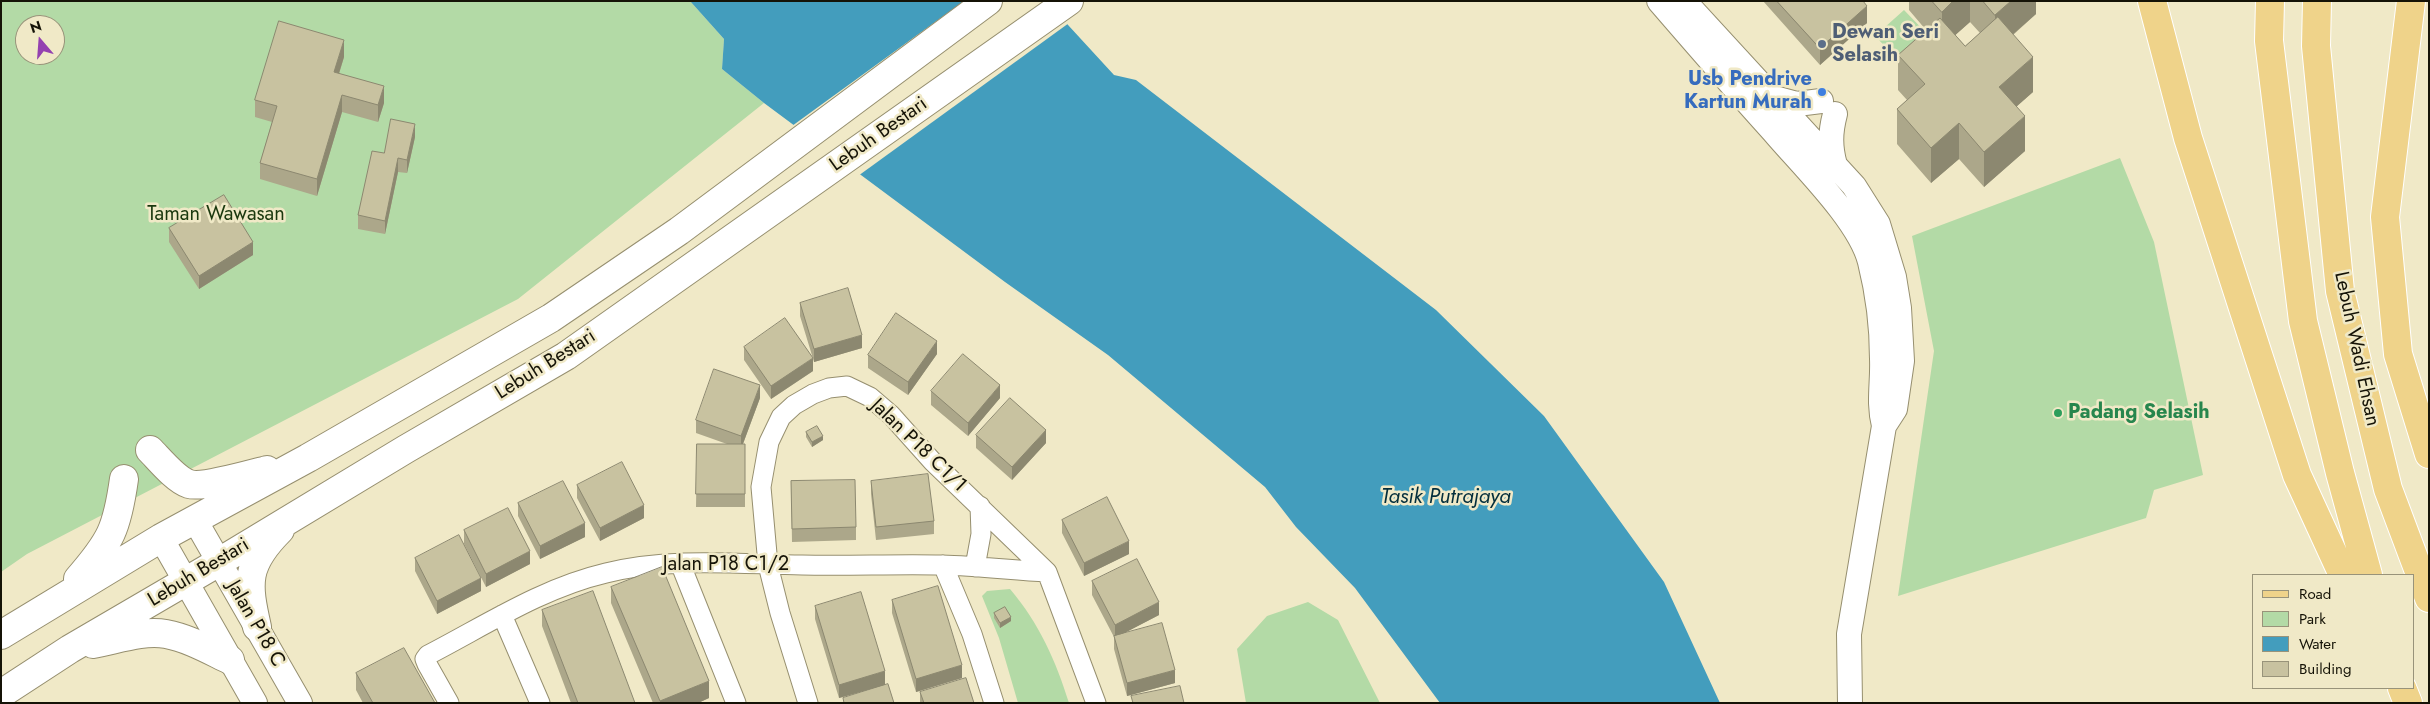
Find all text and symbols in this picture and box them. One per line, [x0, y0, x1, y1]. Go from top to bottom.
north arrow [15, 15, 65, 65]
text: N [27, 15, 44, 38]
place label: Dewan Seri Selasih [1832, 21, 1939, 68]
marker: Dewan Seri Selasih [1816, 38, 1828, 50]
place label: Usb Pendrive Kartun Murah [1684, 68, 1812, 115]
marker: Usb Pendrive Kartun Murah [1816, 86, 1828, 98]
street label: Lebuh Bestari [826, 93, 932, 177]
park label: Taman Wawasan [147, 203, 285, 227]
street label: Lebuh Wadi Ehsan [2328, 270, 2384, 428]
street label: Lebuh Bestari [491, 325, 601, 405]
street label: Jalan P18 C1/1 [865, 394, 971, 498]
place label: Padang Selasih [2068, 401, 2210, 425]
marker: Padang Selasih [2052, 407, 2064, 419]
water label: Tasik Putrajaya [1381, 485, 1511, 511]
street label: Lebuh Bestari [144, 533, 254, 613]
street label: Jalan P18 C1/2 [663, 553, 789, 577]
legend [2252, 574, 2415, 689]
street label: Jalan P18 C [221, 577, 289, 671]
text: Road [2299, 583, 2331, 605]
text: Park [2299, 608, 2326, 630]
text: Water [2299, 633, 2336, 655]
text: Building [2299, 658, 2351, 680]

